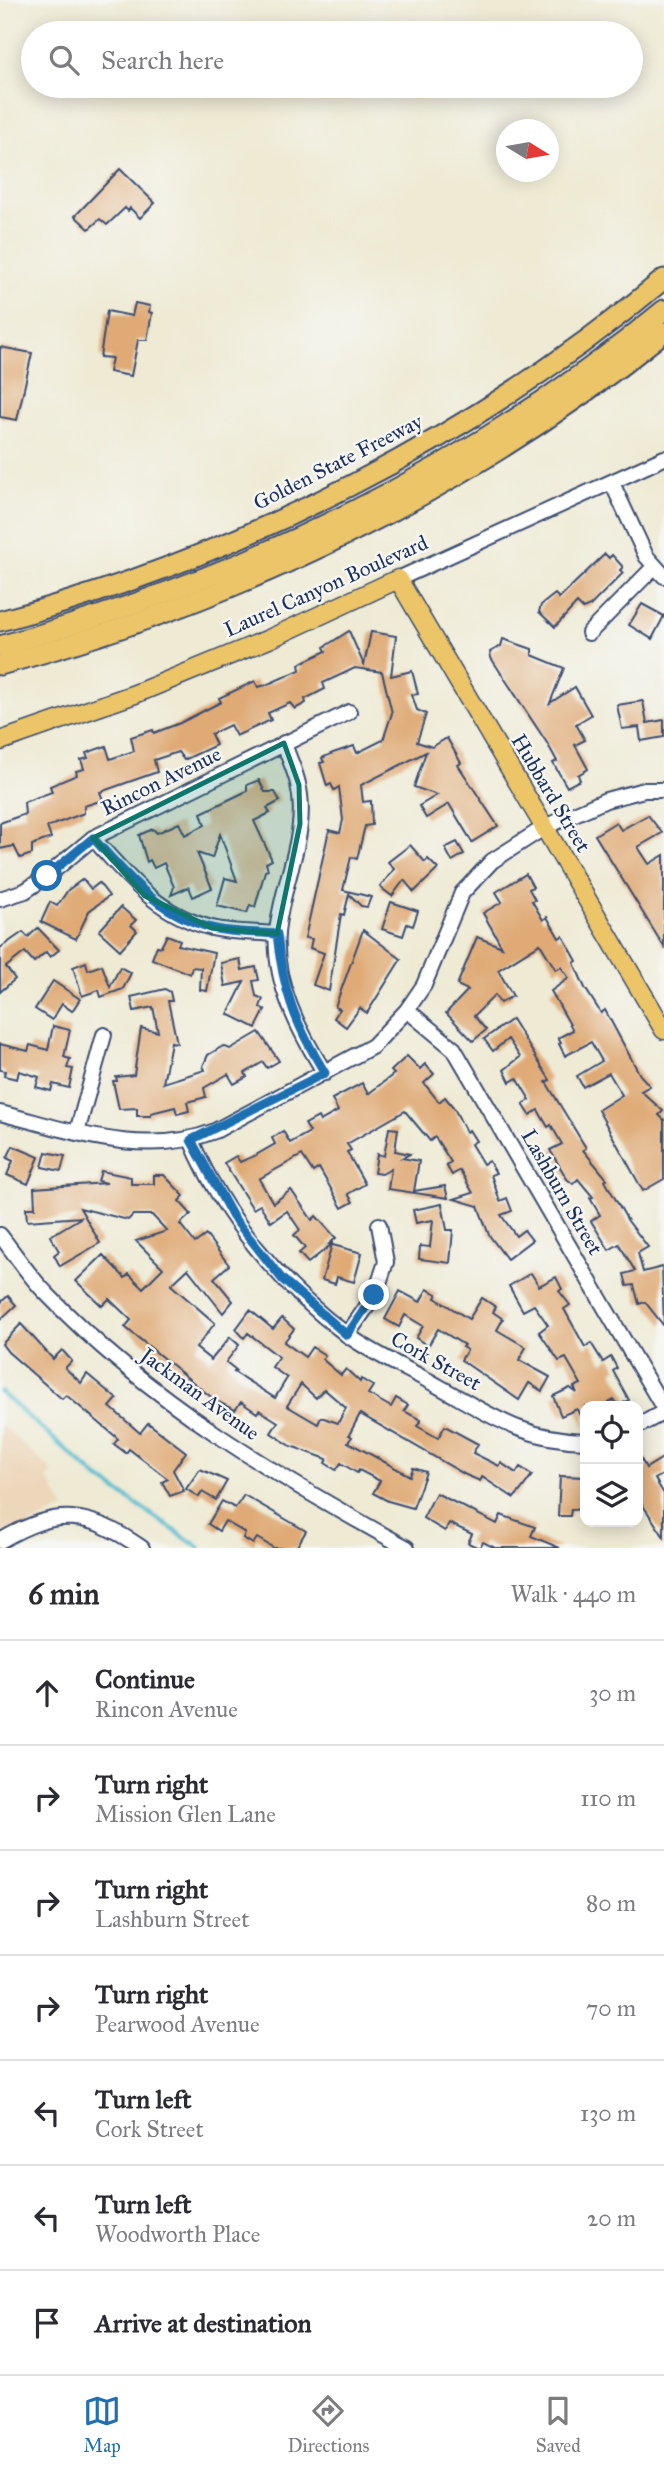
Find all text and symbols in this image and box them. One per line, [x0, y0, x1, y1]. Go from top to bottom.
search box [21, 21, 643, 98]
icon: search [45, 41, 83, 79]
text: Search here [101, 44, 224, 76]
north arrow [496, 119, 559, 182]
street label: Golden State Freeway [249, 408, 428, 516]
street label: Laurel Canyon Boulevard [220, 529, 432, 643]
street label: Hubbard Street [506, 729, 597, 857]
street label: Rincon Avenue [97, 741, 226, 821]
route start [31, 860, 62, 891]
street label: Lashburn Street [516, 1124, 609, 1260]
route end [358, 1279, 389, 1310]
street label: Cork Street [386, 1326, 486, 1397]
street label: Jackman Avenue [134, 1341, 265, 1446]
map controls [580, 1401, 643, 1527]
button: locate [580, 1401, 643, 1464]
button: layers [580, 1464, 643, 1527]
text: 6 min [28, 1576, 100, 1612]
text: Walk · 440 m [510, 1580, 636, 1608]
text: Continue [95, 1663, 195, 1695]
icon: ahead [28, 1674, 66, 1712]
text: 30 m [589, 1679, 636, 1707]
text: Rincon Avenue [95, 1695, 238, 1723]
text: Turn right [95, 1768, 208, 1800]
icon: right [28, 1779, 66, 1817]
text: 110 m [580, 1784, 636, 1812]
text: Mission Glen Lane [95, 1800, 276, 1828]
text: Turn right [95, 1873, 208, 1905]
icon: right [28, 1884, 66, 1922]
text: 80 m [586, 1889, 636, 1917]
text: Lashburn Street [95, 1905, 249, 1933]
text: Turn right [95, 1978, 208, 2010]
icon: right [28, 1989, 66, 2027]
text: 70 m [586, 1994, 636, 2022]
text: Pearwood Avenue [95, 2010, 260, 2038]
text: Turn left [95, 2083, 191, 2115]
icon: left [28, 2094, 66, 2132]
text: 130 m [580, 2099, 636, 2127]
text: Cork Street [95, 2115, 204, 2143]
text: Turn left [95, 2188, 191, 2220]
icon: left [28, 2199, 66, 2237]
text: 20 m [587, 2204, 636, 2232]
text: Woodworth Place [95, 2220, 260, 2248]
icon: arrive [28, 2304, 66, 2342]
text: Arrive at destination [95, 2307, 312, 2339]
tab: Map [83, 2392, 121, 2457]
tab: Directions [287, 2392, 369, 2457]
tab: Saved [536, 2392, 581, 2457]

